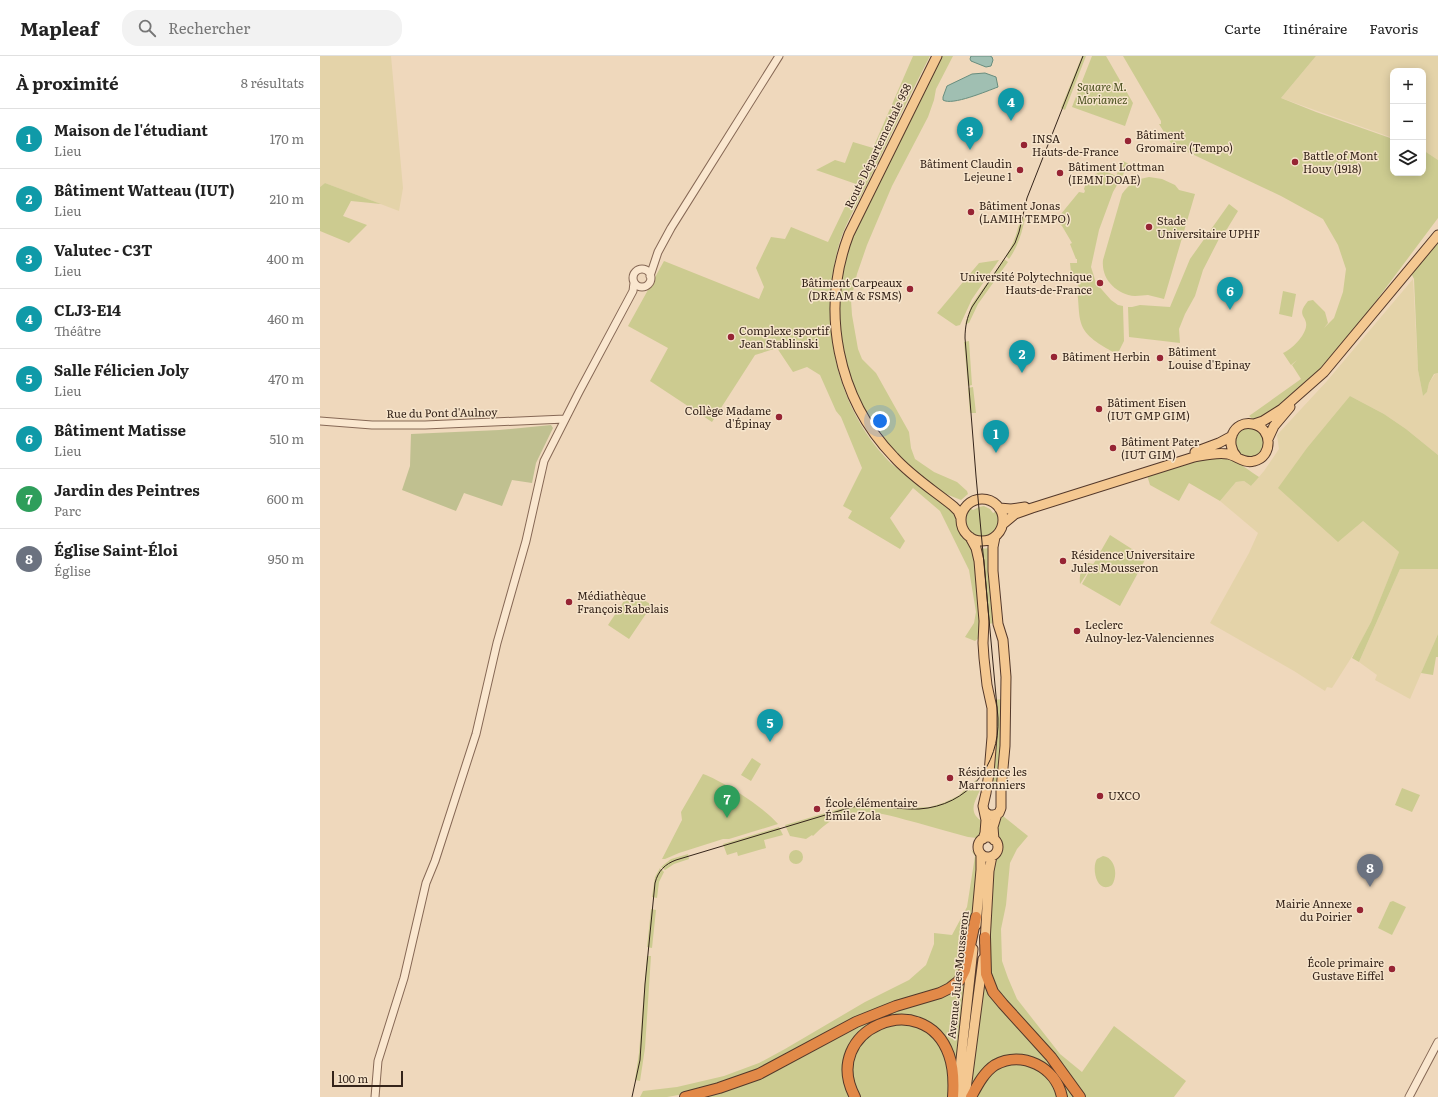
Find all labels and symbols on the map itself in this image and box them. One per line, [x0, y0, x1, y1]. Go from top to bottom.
park label: Square M. Moriamez [1077, 78, 1127, 107]
street label: Route Départementale 958 [840, 80, 914, 211]
pin: 4 [998, 88, 1024, 121]
pin: 3 [957, 117, 983, 150]
place label: Bâtiment Gromaire (Tempo) [1136, 126, 1233, 155]
place label: INSA Hauts-de-France [1032, 130, 1119, 159]
marker: Bâtiment Gromaire (Tempo) [1123, 136, 1133, 146]
marker: INSA Hauts-de-France [1019, 140, 1029, 150]
place label: Battle of Mont Houy (1918) [1303, 147, 1378, 176]
place label: Bâtiment Claudin Lejeune 1 [920, 155, 1013, 184]
marker: Battle of Mont Houy (1918) [1290, 157, 1300, 167]
place label: Bâtiment Lottman (IEMN DOAE) [1068, 158, 1164, 187]
marker: Bâtiment Claudin Lejeune 1 [1015, 165, 1025, 175]
marker: Bâtiment Lottman (IEMN DOAE) [1055, 168, 1065, 178]
place label: Bâtiment Jonas (LAMIH TEMPO) [979, 197, 1071, 226]
marker: Bâtiment Jonas (LAMIH TEMPO) [966, 207, 976, 217]
place label: Stade Universitaire UPHF [1157, 212, 1260, 241]
marker: Stade Universitaire UPHF [1144, 222, 1154, 232]
place label: Université Polytechnique Hauts-de-France [960, 268, 1092, 297]
place label: Bâtiment Carpeaux (DREAM & FSMS) [801, 274, 903, 303]
pin: 6 [1217, 277, 1243, 310]
marker: Université Polytechnique Hauts-de-France [1095, 278, 1105, 288]
marker: Bâtiment Carpeaux (DREAM & FSMS) [905, 284, 915, 294]
place label: Complexe sportif Jean Stablinski [739, 322, 830, 351]
marker: Complexe sportif Jean Stablinski [726, 332, 736, 342]
pin: 2 [1009, 340, 1035, 373]
place label: Bâtiment Louise d'Epinay [1168, 343, 1251, 372]
place label: Bâtiment Herbin [1062, 348, 1150, 364]
marker: Bâtiment Herbin [1049, 352, 1059, 362]
marker: Bâtiment Louise d'Epinay [1155, 353, 1165, 363]
place label: Bâtiment Eisen (IUT GMP GIM) [1107, 394, 1190, 423]
place label: Collège Madame d'Épinay [685, 402, 772, 431]
street label: Rue du Pont d'Aulnoy [386, 403, 498, 421]
marker: Bâtiment Eisen (IUT GMP GIM) [1094, 404, 1104, 414]
your location [870, 411, 890, 431]
marker: Collège Madame d'Épinay [774, 412, 784, 422]
pin: 1 [983, 420, 1009, 453]
place label: Bâtiment Pater (IUT GIM) [1121, 433, 1200, 462]
marker: Bâtiment Pater (IUT GIM) [1108, 443, 1118, 453]
place label: Résidence Universitaire Jules Mousseron [1071, 546, 1195, 575]
marker: Résidence Universitaire Jules Mousseron [1058, 556, 1068, 566]
place label: Médiathèque François Rabelais [577, 587, 668, 616]
marker: Médiathèque François Rabelais [564, 597, 574, 607]
place label: Leclerc Aulnoy-lez-Valenciennes [1085, 616, 1214, 645]
marker: Leclerc Aulnoy-lez-Valenciennes [1072, 626, 1082, 636]
pin: 5 [757, 709, 783, 742]
place label: Résidence les Marronniers [958, 763, 1027, 792]
marker: Résidence les Marronniers [945, 773, 955, 783]
pin: 7 [714, 785, 740, 818]
place label: UXCO [1108, 787, 1140, 803]
marker: UXCO [1095, 791, 1105, 801]
place label: École élémentaire Émile Zola [825, 794, 918, 823]
marker: École élémentaire Émile Zola [812, 804, 822, 814]
pin: 8 [1357, 854, 1383, 887]
place label: Mairie Annexe du Poirier [1275, 895, 1353, 924]
marker: Mairie Annexe du Poirier [1355, 905, 1365, 915]
street label: Avenue Jules Mousseron [942, 910, 972, 1040]
place label: École primaire Gustave Eiffel [1307, 954, 1384, 983]
marker: École primaire Gustave Eiffel [1387, 964, 1397, 974]
scale bar [332, 1069, 403, 1088]

